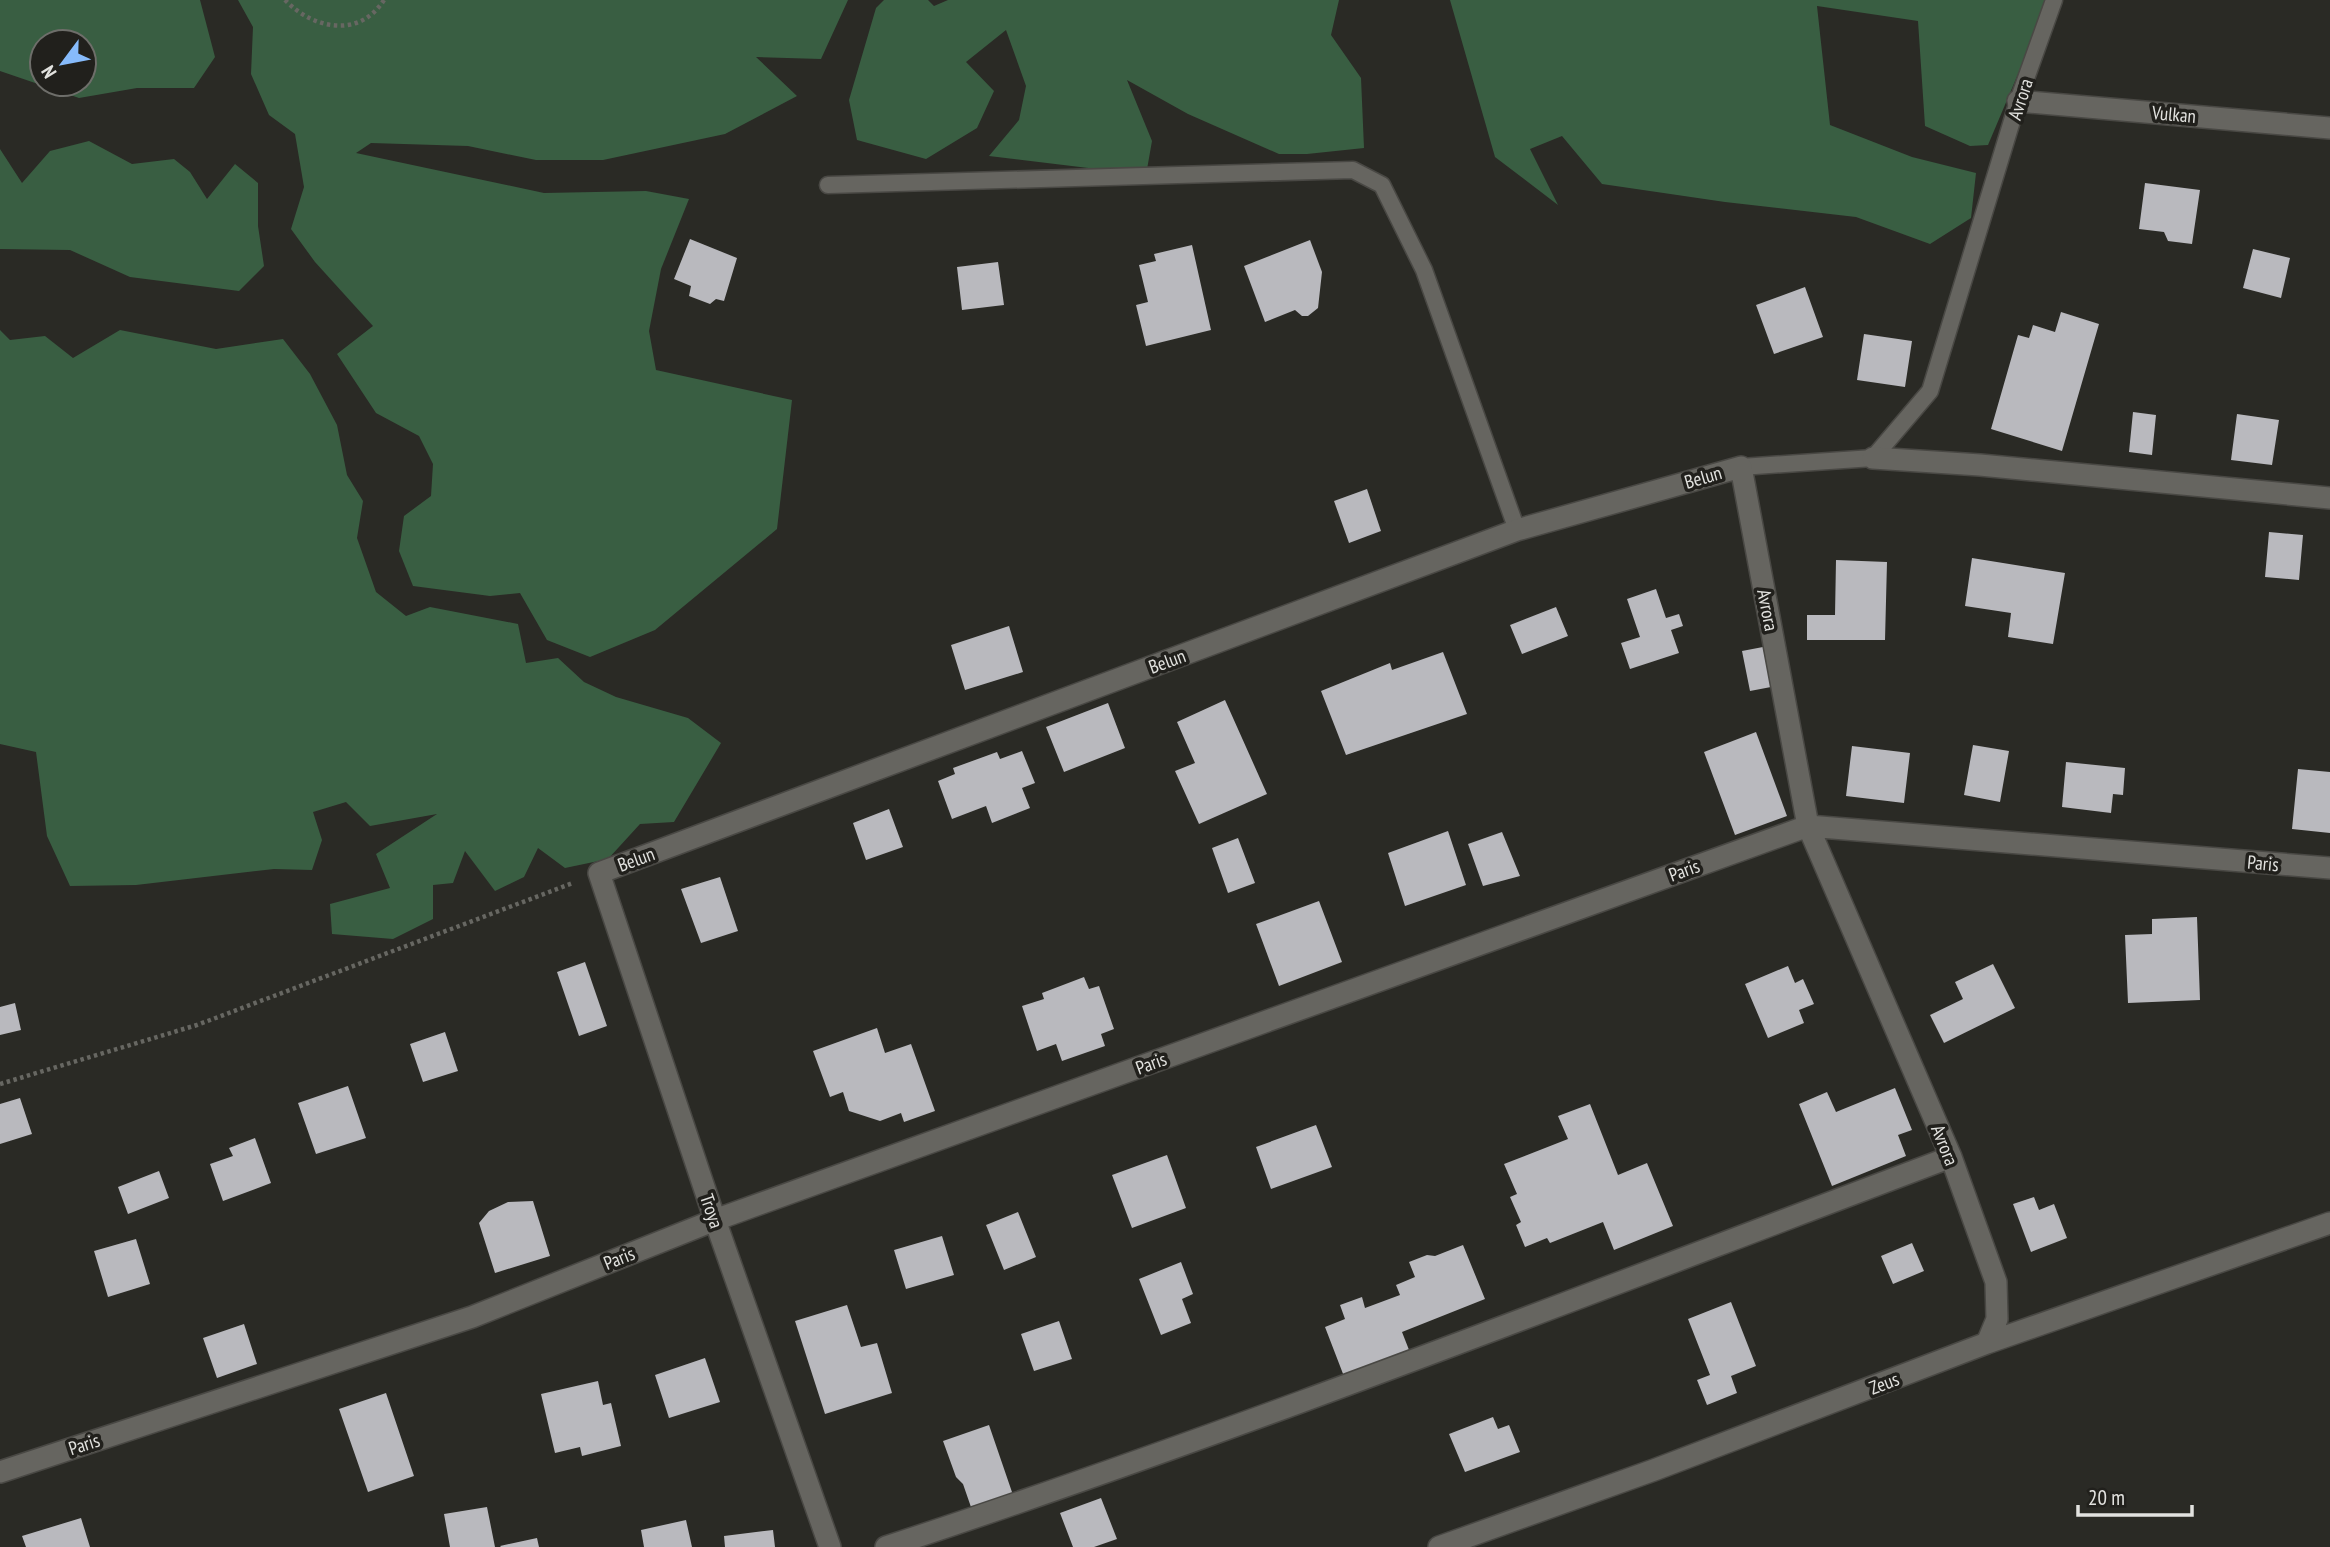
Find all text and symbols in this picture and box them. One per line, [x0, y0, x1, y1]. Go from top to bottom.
north arrow [28, 28, 98, 98]
text: N [36, 61, 61, 83]
street label: Avrora [2002, 75, 2038, 123]
street label: Vulkan [2150, 100, 2197, 128]
street label: Belun [1682, 460, 1724, 494]
street label: Avrora [1752, 587, 1784, 633]
street label: Belun [1145, 643, 1189, 679]
street label: Belun [614, 841, 658, 877]
street label: Paris [2246, 850, 2280, 876]
street label: Paris [1665, 853, 1703, 887]
street label: Paris [1132, 1046, 1170, 1080]
street label: Avrora [1926, 1121, 1964, 1169]
street label: Troya [695, 1191, 729, 1231]
street label: Paris [600, 1241, 638, 1275]
street label: Zeus [1866, 1366, 1902, 1400]
street label: Paris [65, 1428, 103, 1460]
scale bar [2078, 1474, 2192, 1518]
text: 20 m [2088, 1484, 2125, 1511]

